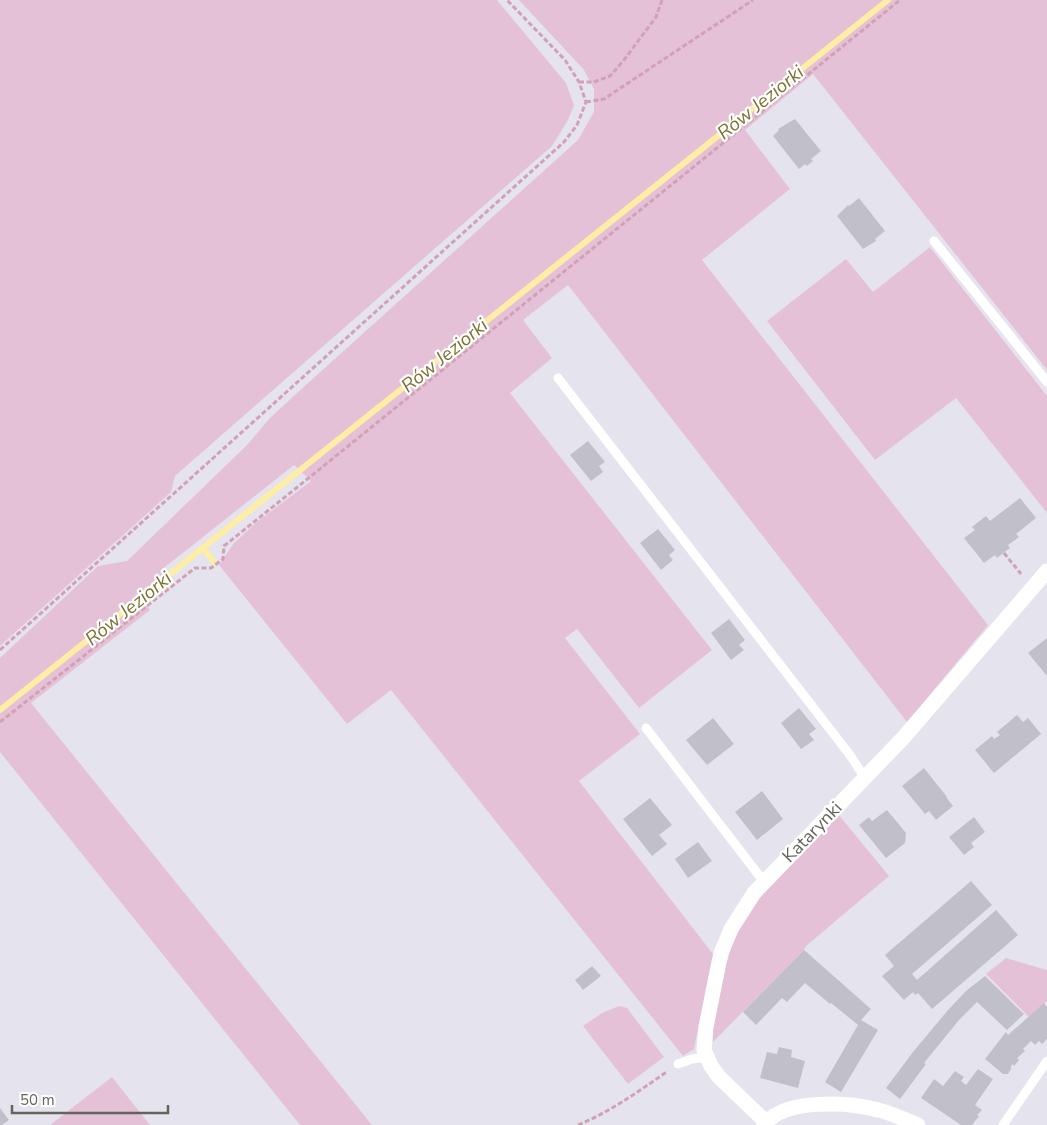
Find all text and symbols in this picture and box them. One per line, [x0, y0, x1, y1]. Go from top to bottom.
water label: Rów Jeziorki [712, 59, 810, 146]
water label: Rów Jeziorki [396, 312, 494, 399]
water label: Rów Jeziorki [80, 565, 178, 652]
street label: Katarynki [777, 796, 847, 868]
scale bar [12, 1082, 169, 1114]
text: 50 m [20, 1090, 55, 1110]

